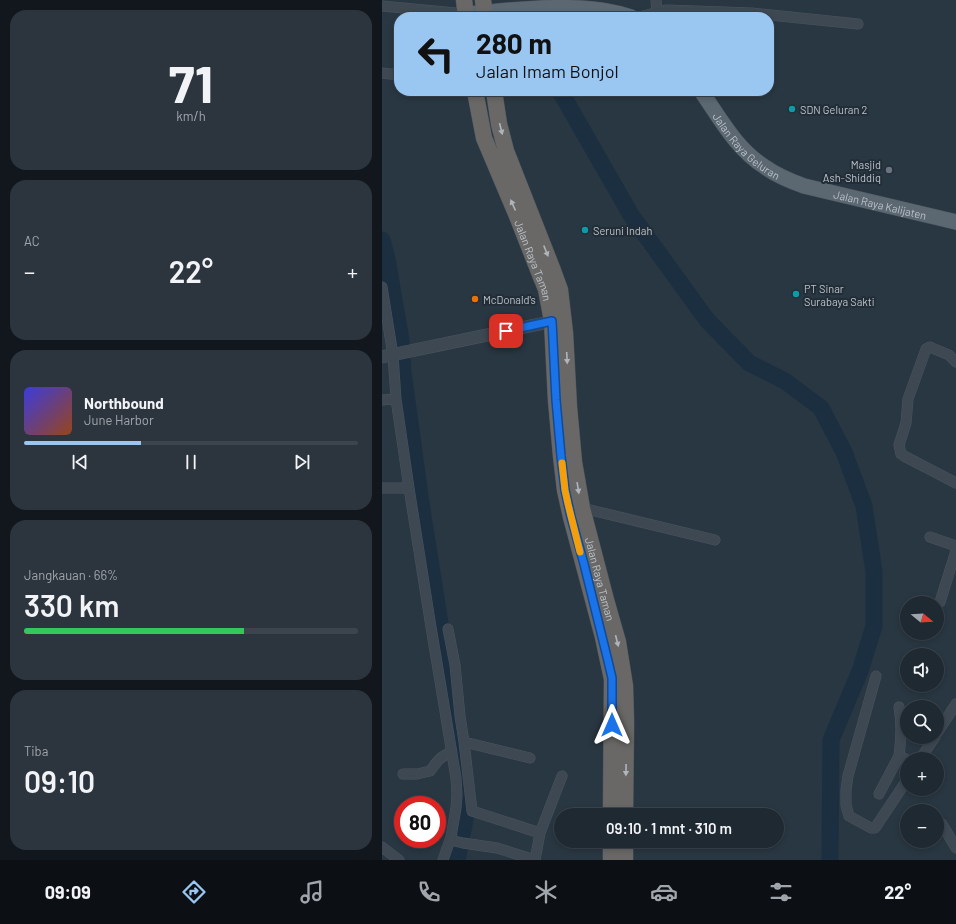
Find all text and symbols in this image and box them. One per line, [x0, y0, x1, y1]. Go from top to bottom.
text: 280 m [476, 26, 552, 60]
icon: left [410, 28, 462, 80]
text: 71 [169, 51, 213, 113]
text: Jalan Imam Bonjol [476, 60, 619, 82]
place label: SDN Geluran 2 [800, 103, 868, 116]
marker: SDN Geluran 2 [787, 104, 797, 114]
text: km/h [176, 108, 206, 124]
street label: Jalan Raya Geluran [711, 110, 782, 182]
one-way arrow [498, 123, 504, 136]
place label: Masjid Ash-Shiddiq [823, 158, 881, 184]
marker: Masjid Ash-Shiddiq [884, 165, 894, 175]
street label: Jalan Raya Kalijaten [833, 187, 928, 221]
one-way arrow [509, 199, 515, 211]
street label: Jalan Raya Taman [513, 218, 555, 302]
place label: Seruni Indah [593, 224, 652, 237]
marker: Seruni Indah [580, 225, 590, 235]
text: AC [24, 233, 40, 249]
one-way arrow [543, 246, 549, 258]
text: 22° [169, 253, 213, 289]
text: − [24, 258, 35, 284]
text: + [347, 258, 358, 284]
place label: PT Sinar Surabaya Sakti [804, 282, 875, 308]
marker: PT Sinar Surabaya Sakti [791, 289, 801, 299]
place label: McDonald's [483, 293, 536, 306]
marker: McDonald's [470, 294, 480, 304]
pin [489, 314, 523, 348]
icon: arrive [495, 320, 517, 342]
one-way arrow [563, 352, 570, 364]
text: Northbound [84, 394, 164, 412]
text: June Harbor [84, 412, 154, 428]
icon: previous [69, 451, 91, 473]
icon: pause [180, 451, 202, 473]
icon: next [291, 451, 313, 473]
one-way arrow [576, 481, 582, 494]
street label: Jalan Raya Taman [583, 536, 618, 622]
text: Jangkauan · 66% [24, 567, 118, 583]
text: 330 km [24, 587, 119, 623]
north arrow [900, 596, 944, 640]
map controls [900, 596, 944, 848]
one-way arrow [614, 635, 620, 647]
button: sound [900, 648, 944, 692]
button: search [900, 700, 944, 744]
position arrow [591, 704, 633, 746]
text: Tiba [24, 743, 48, 759]
button: + [900, 752, 944, 796]
text: 09:10 [24, 763, 95, 799]
one-way arrow [622, 764, 629, 776]
speed limit sign: 80 [394, 796, 446, 848]
button: − [900, 804, 944, 848]
text: 09:10 · 1 mnt · 310 m [606, 819, 732, 837]
icon: directions [180, 878, 208, 906]
icon: music [298, 878, 326, 906]
icon: phone [415, 878, 443, 906]
icon: climate [532, 878, 560, 906]
icon: car [650, 878, 678, 906]
icon: filters [767, 878, 795, 906]
text: 09:09 [45, 881, 91, 903]
text: 22° [884, 881, 911, 903]

